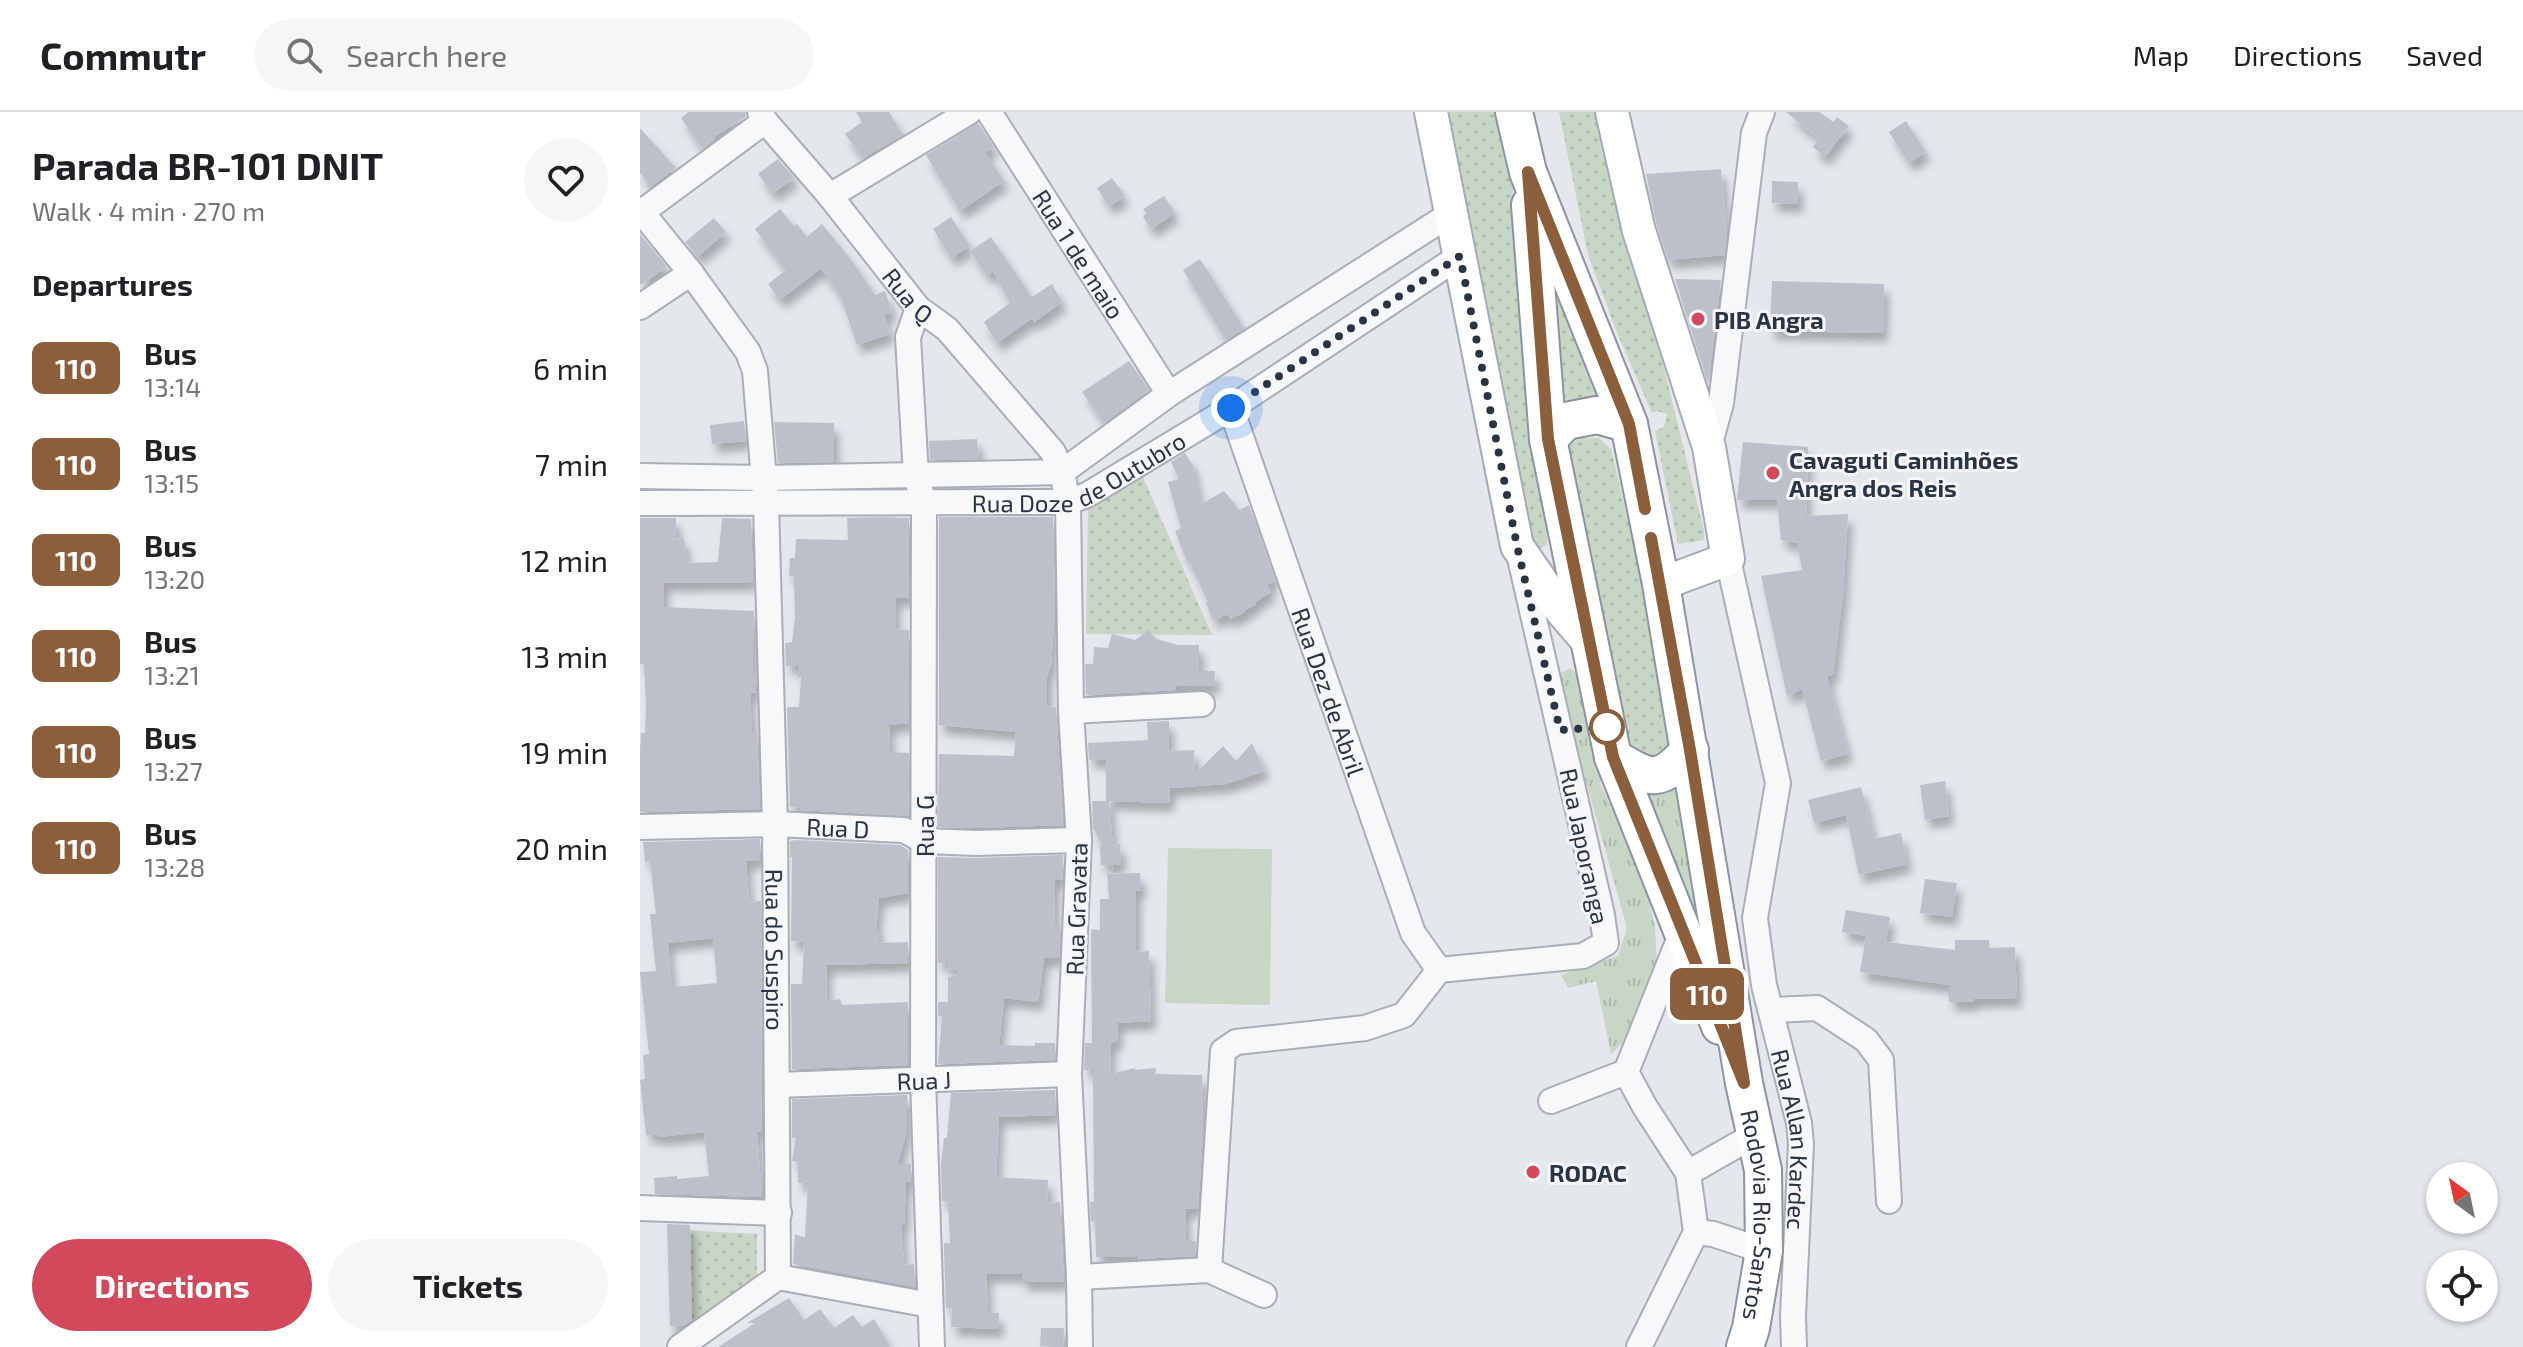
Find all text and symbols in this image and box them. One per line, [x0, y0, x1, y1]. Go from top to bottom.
search box [254, 19, 814, 91]
text: Commutr [40, 32, 206, 78]
icon: search [282, 33, 326, 77]
text: Search here [346, 37, 507, 73]
text: Map [2133, 38, 2189, 72]
text: Directions [2233, 38, 2362, 72]
text: Saved [2406, 38, 2483, 72]
button: heart [524, 138, 608, 222]
text: Parada BR-101 DNIT [32, 142, 383, 188]
street label: Rua 1 de maio [1027, 184, 1131, 324]
text: Walk · 4 min · 270 m [32, 195, 265, 226]
street label: Rua Q [877, 262, 939, 329]
text: Departures [32, 266, 193, 302]
place label: PIB Angra [1714, 305, 1824, 334]
marker: PIB Angra [1689, 310, 1707, 328]
text: Bus [144, 335, 197, 371]
text: 6 min [533, 350, 608, 386]
text: 110 [55, 351, 97, 385]
text: 13:14 [144, 371, 201, 402]
your location [1211, 388, 1251, 428]
street label: Rua Doze de Outubro [972, 425, 1190, 517]
text: Bus [144, 431, 197, 467]
place label: Cavaguti Caminhões Angra dos Reis [1789, 445, 2018, 502]
text: 7 min [535, 446, 608, 482]
text: 110 [55, 447, 97, 481]
marker: Cavaguti Caminhões Angra dos Reis [1764, 464, 1782, 482]
text: 13:15 [144, 467, 199, 498]
text: Bus [144, 527, 197, 563]
text: 12 min [521, 542, 608, 578]
text: 110 [55, 543, 97, 577]
text: 13:20 [144, 563, 205, 594]
street label: Rua Dez de Abril [1287, 603, 1372, 779]
text: Bus [144, 623, 197, 659]
text: 13 min [522, 638, 608, 674]
text: 110 [55, 639, 97, 673]
text: 13:21 [144, 659, 200, 690]
unlabelled marker [1590, 710, 1624, 744]
text: Bus [144, 719, 197, 755]
text: 19 min [521, 734, 608, 770]
text: 110 [55, 735, 97, 769]
text: 13:27 [144, 755, 203, 786]
street label: Rua Japoranga [1554, 765, 1616, 927]
street label: Rua G [910, 795, 939, 857]
street label: Rua D [806, 811, 870, 843]
text: Bus [144, 815, 197, 851]
text: 20 min [515, 830, 608, 866]
text: 110 [55, 831, 97, 865]
street label: Rua Gravata [1059, 842, 1093, 976]
text: 13:28 [144, 851, 205, 882]
street label: Rua do Suspiro [761, 869, 791, 1031]
line badge: 110 [1661, 968, 1753, 1020]
text: 110 [1686, 977, 1728, 1011]
street label: Rua Allan Kardec [1766, 1046, 1816, 1231]
street label: Rua J [896, 1064, 952, 1095]
street label: Rodovia Rio-Santos [1736, 1106, 1779, 1323]
place label: RODAC [1549, 1158, 1627, 1187]
north arrow [2426, 1162, 2498, 1234]
map controls [2426, 1162, 2498, 1322]
marker: RODAC [1524, 1163, 1542, 1181]
button: Directions [32, 1239, 312, 1331]
button: Tickets [328, 1239, 608, 1331]
button: locate [2426, 1250, 2498, 1322]

